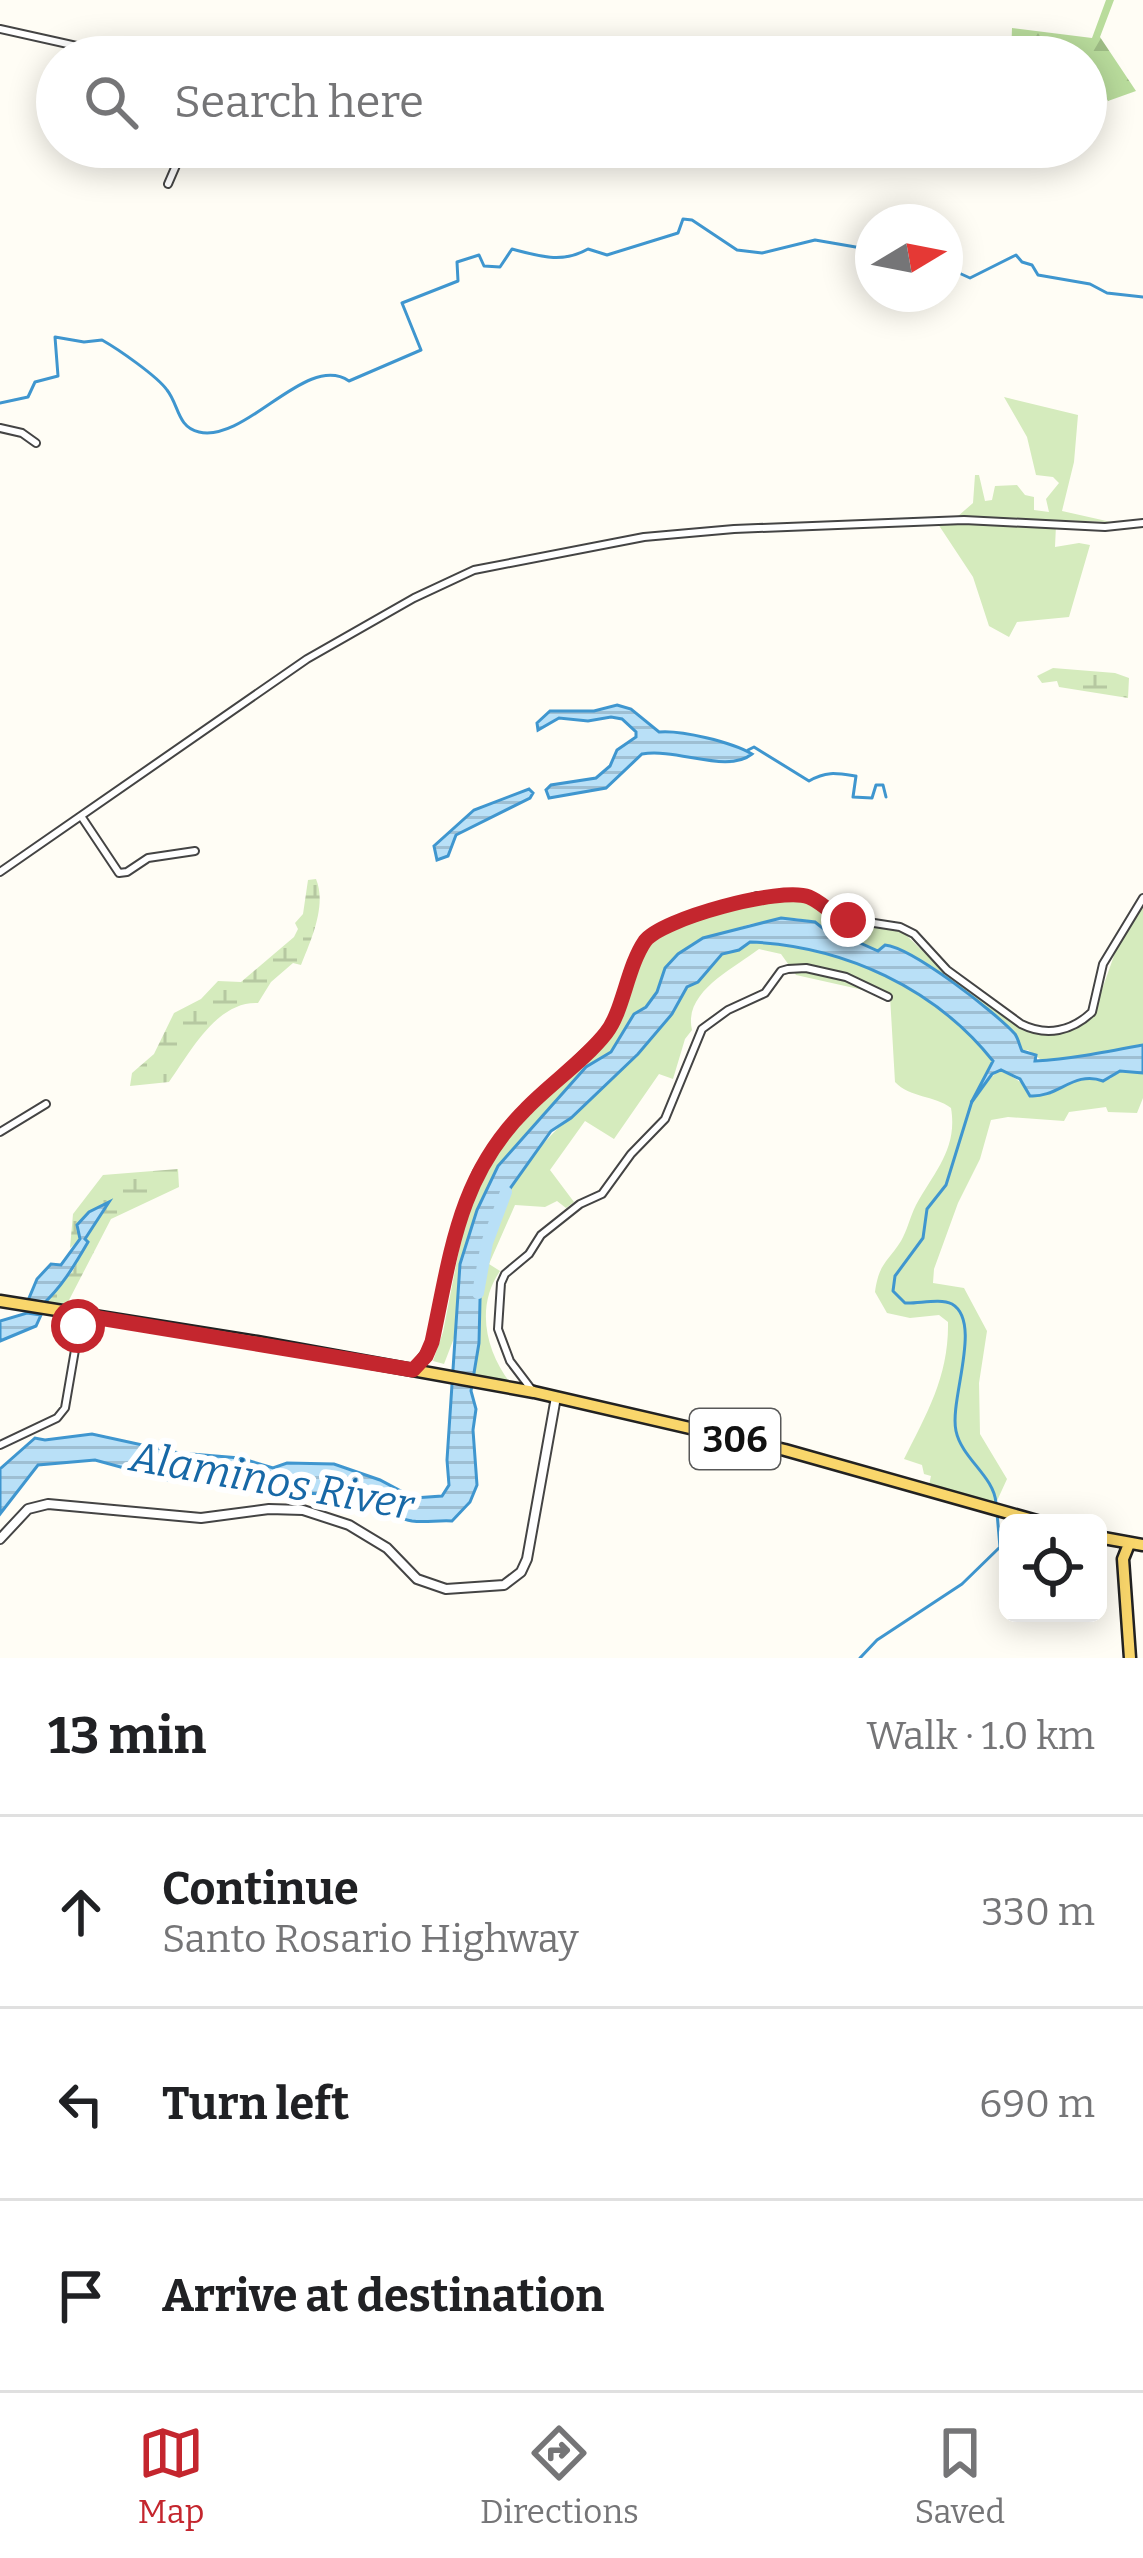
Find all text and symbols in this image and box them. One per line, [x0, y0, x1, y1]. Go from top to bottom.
search box [36, 36, 1107, 168]
icon: search [78, 69, 144, 135]
text: Search here [174, 75, 424, 129]
north arrow [855, 204, 963, 312]
route end [821, 893, 875, 947]
route start [51, 1299, 105, 1353]
road number: 306 [690, 1409, 780, 1469]
water label: Alaminos River [125, 1431, 419, 1531]
map controls [999, 1514, 1107, 1622]
button: locate [999, 1514, 1107, 1622]
text: 13 min [48, 1705, 206, 1767]
text: Walk · 1.0 km [866, 1713, 1095, 1759]
text: Continue [162, 1862, 359, 1916]
icon: ahead [48, 1879, 114, 1945]
text: 330 m [981, 1889, 1095, 1935]
text: Santo Rosario Highway [162, 1916, 579, 1962]
icon: left [48, 2071, 114, 2137]
text: Turn left [162, 2077, 349, 2131]
text: 690 m [979, 2081, 1095, 2127]
icon: arrive [48, 2263, 114, 2329]
text: Arrive at destination [162, 2269, 604, 2323]
tab: Map [138, 2420, 204, 2532]
tab: Directions [480, 2420, 639, 2532]
tab: Saved [915, 2420, 1005, 2532]

